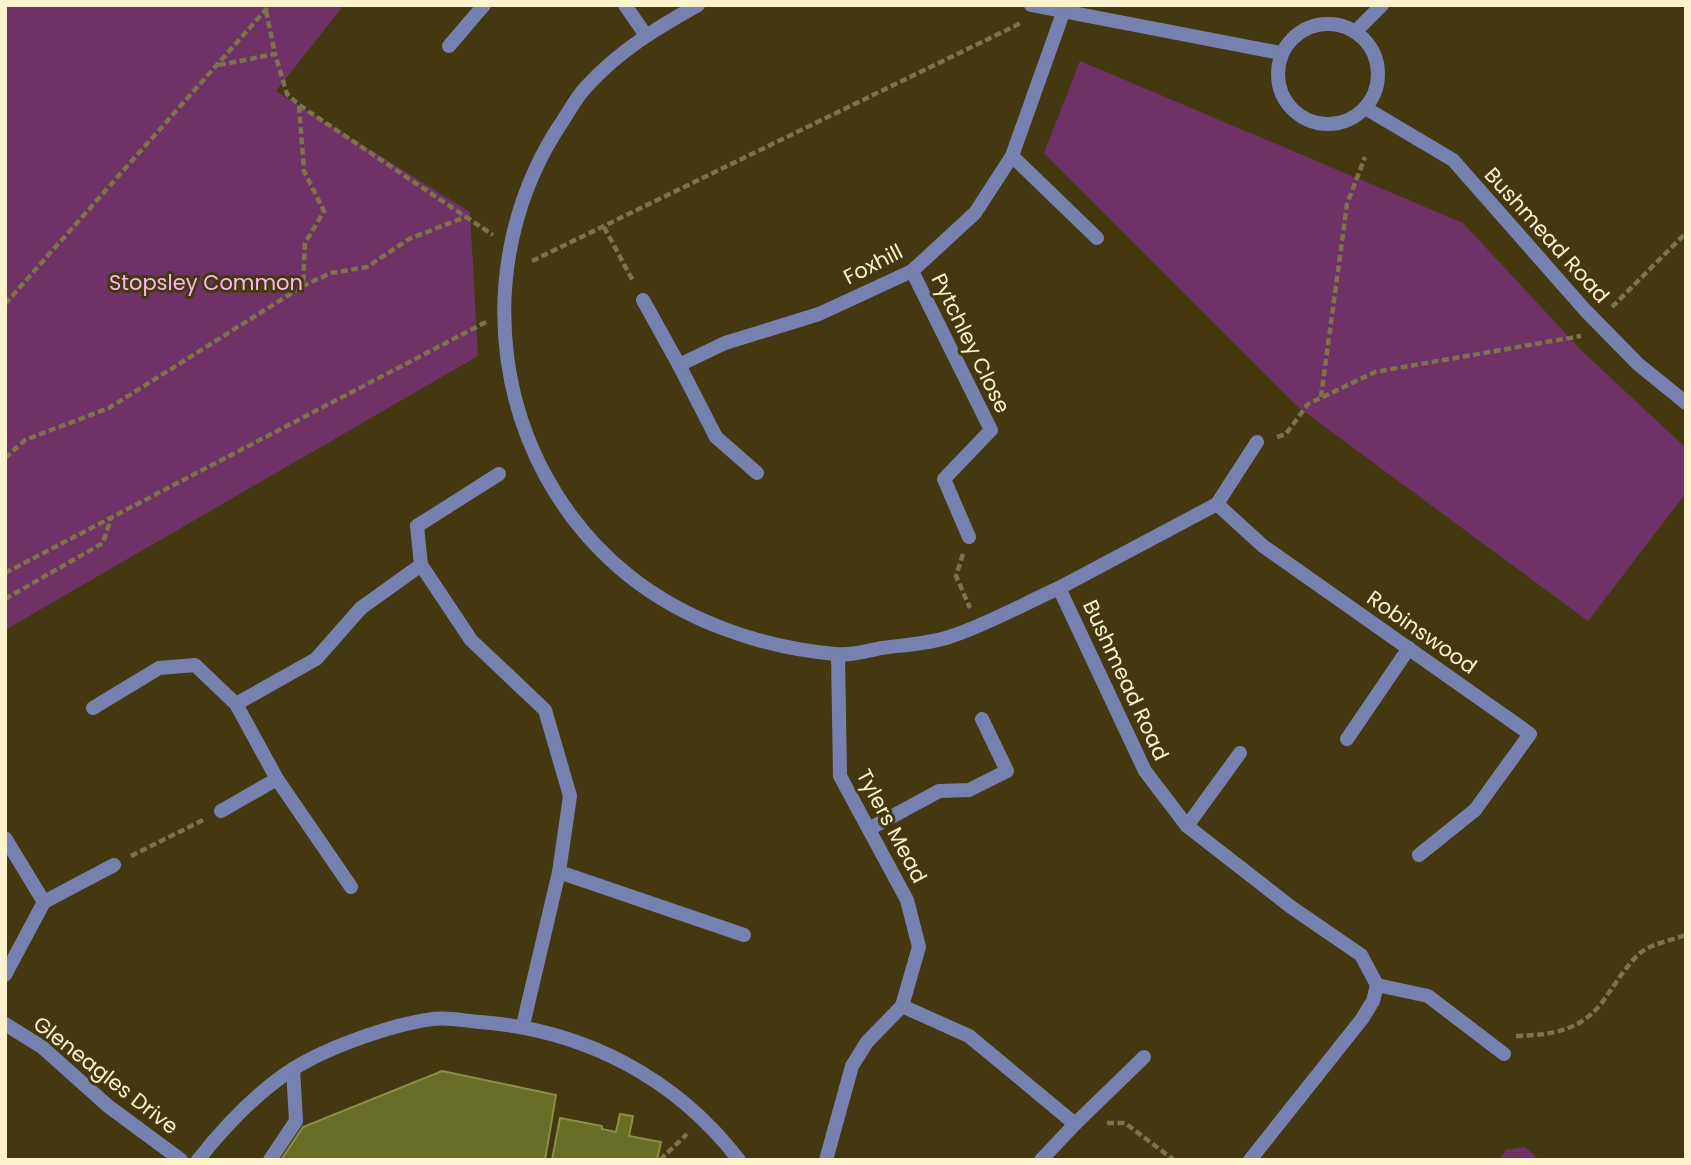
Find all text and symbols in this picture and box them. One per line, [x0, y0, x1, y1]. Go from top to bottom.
street label: Bushmead Road [1478, 161, 1616, 309]
street label: Foxhill [838, 237, 908, 291]
park label: Stopsley Common [109, 268, 303, 297]
street label: Pytchley Close [925, 268, 1017, 418]
street label: Robinswood [1361, 583, 1483, 681]
street label: Bushmead Road [1076, 595, 1176, 765]
street label: Tylers Mead [850, 764, 934, 888]
street label: Gleneagles Drive [27, 1009, 185, 1141]

